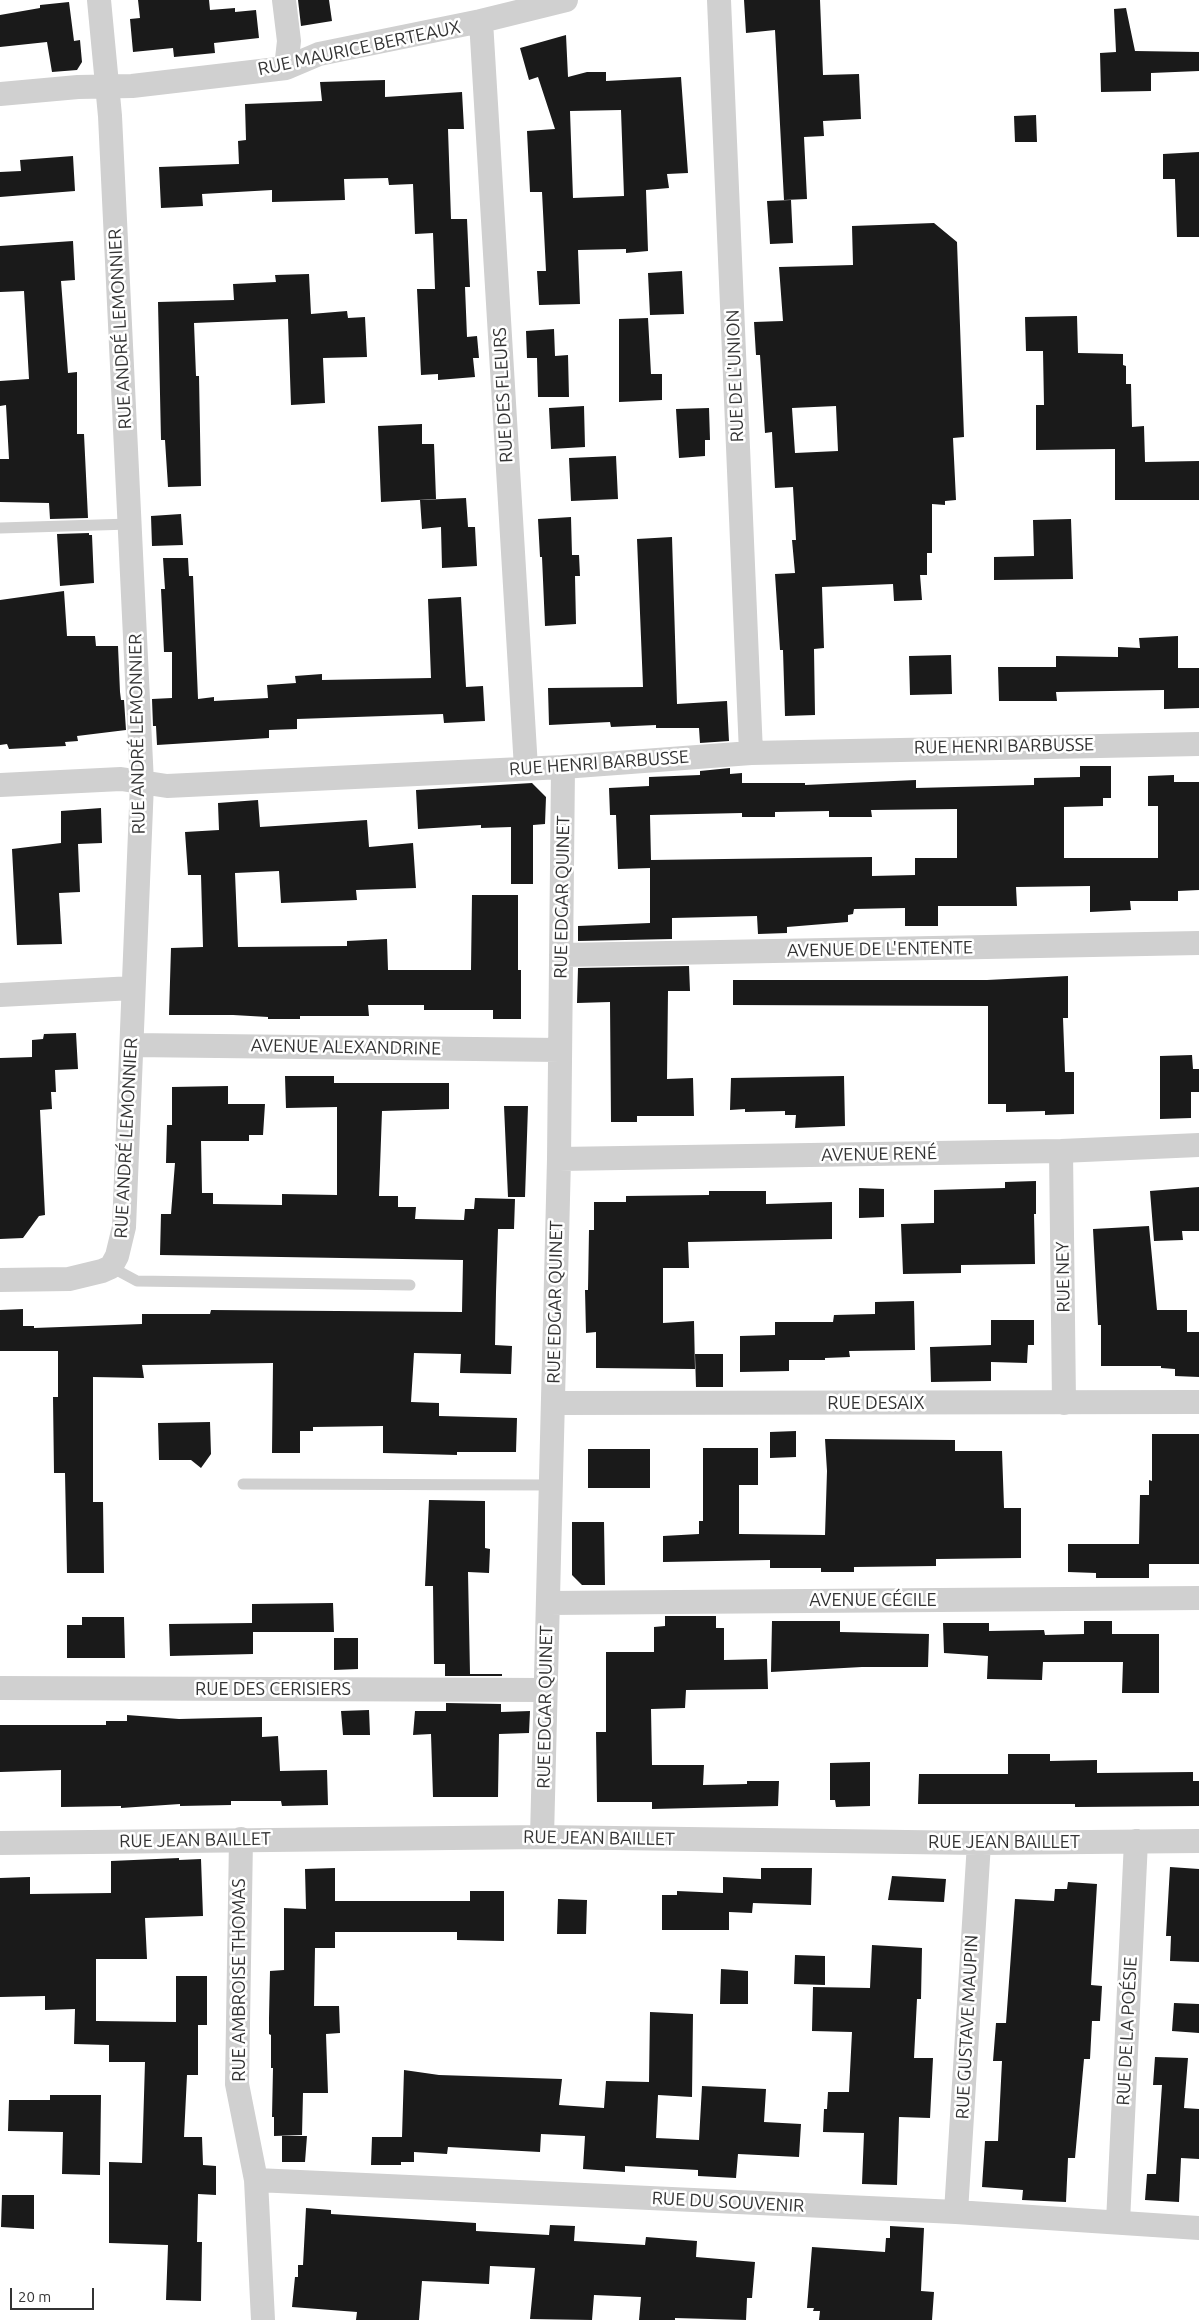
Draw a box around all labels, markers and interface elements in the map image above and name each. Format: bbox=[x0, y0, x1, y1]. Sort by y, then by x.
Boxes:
street label: RUE MAURICE BERTEAUX bbox=[256, 16, 462, 80]
street label: RUE ANDRÉ LEMONNIER bbox=[104, 228, 136, 430]
street label: RUE DE L'UNION bbox=[722, 309, 748, 443]
street label: RUE DES FLEURS bbox=[489, 327, 517, 463]
street label: RUE ANDRÉ LEMONNIER bbox=[124, 633, 150, 835]
street label: RUE HENRI BARBUSSE bbox=[914, 734, 1094, 758]
street label: RUE HENRI BARBUSSE bbox=[508, 746, 690, 780]
street label: RUE EDGAR QUINET bbox=[550, 815, 574, 979]
street label: AVENUE DE L'ENTENTE bbox=[787, 937, 973, 961]
street label: AVENUE ALEXANDRINE bbox=[251, 1035, 441, 1059]
street label: RUE ANDRÉ LEMONNIER bbox=[110, 1037, 142, 1239]
street label: AVENUE RENÉ bbox=[821, 1142, 937, 1166]
street label: RUE EDGAR QUINET bbox=[543, 1220, 567, 1384]
street label: RUE NEY bbox=[1052, 1241, 1074, 1313]
street label: RUE DESAIX bbox=[827, 1392, 925, 1414]
street label: AVENUE CÉCILE bbox=[809, 1589, 937, 1611]
street label: RUE EDGAR QUINET bbox=[533, 1625, 557, 1789]
street label: RUE DES CERISIERS bbox=[195, 1678, 351, 1700]
street label: RUE JEAN BAILLET bbox=[523, 1826, 675, 1850]
street label: RUE JEAN BAILLET bbox=[119, 1828, 271, 1852]
street label: RUE JEAN BAILLET bbox=[928, 1831, 1080, 1853]
street label: RUE AMBROISE THOMAS bbox=[228, 1878, 250, 2082]
street label: RUE GUSTAVE MAUPIN bbox=[951, 1934, 983, 2120]
street label: RUE DE LA POÉSIE bbox=[1112, 1956, 1142, 2106]
street label: RUE DU SOUVENIR bbox=[651, 2187, 805, 2217]
scale bar bbox=[12, 2278, 96, 2310]
text: 20 m bbox=[18, 2288, 51, 2305]

